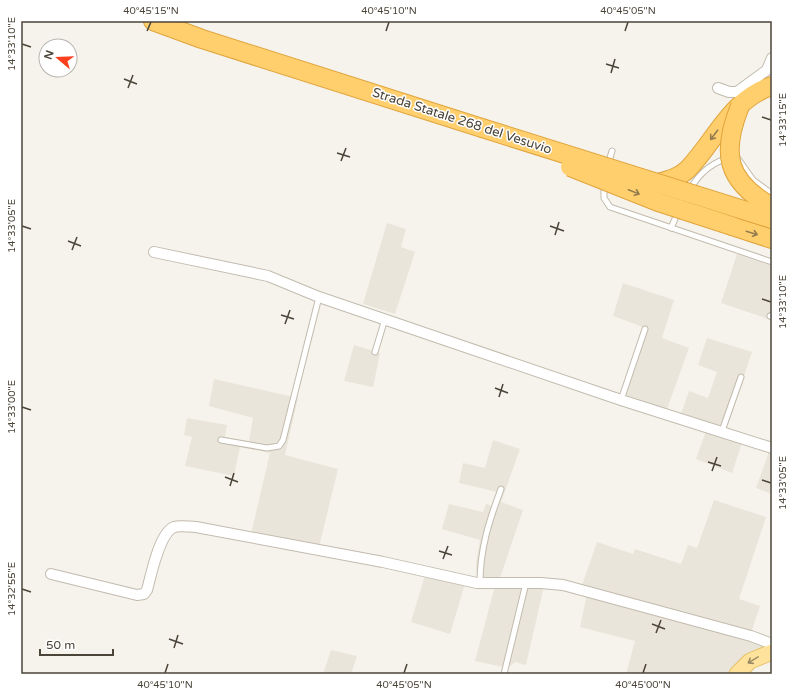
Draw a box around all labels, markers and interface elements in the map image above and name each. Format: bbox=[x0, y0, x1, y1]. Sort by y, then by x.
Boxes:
text: 40°45'15"N bbox=[123, 5, 179, 17]
text: 40°45'10"N bbox=[361, 5, 417, 17]
text: 40°45'05"N bbox=[600, 5, 656, 17]
text: 14°33'10"E bbox=[6, 17, 18, 71]
north arrow bbox=[38, 38, 78, 78]
text: N bbox=[41, 49, 57, 61]
street label: Strada Statale 268 del Vesuvio bbox=[370, 84, 554, 158]
text: 14°33'15"E bbox=[777, 93, 789, 147]
one-way arrow bbox=[710, 130, 718, 141]
one-way arrow bbox=[627, 189, 639, 197]
text: 14°33'05"E bbox=[6, 199, 18, 253]
one-way arrow bbox=[745, 230, 758, 237]
text: 14°33'10"E bbox=[777, 275, 789, 329]
text: 14°33'00"E bbox=[6, 380, 18, 434]
text: 14°33'05"E bbox=[777, 456, 789, 510]
text: 14°32'55"E bbox=[6, 562, 18, 616]
scale bar bbox=[40, 631, 113, 657]
text: 50 m bbox=[46, 638, 75, 652]
one-way arrow bbox=[747, 657, 759, 665]
text: 40°45'10"N bbox=[137, 679, 193, 691]
text: 40°45'05"N bbox=[376, 679, 432, 691]
text: 40°45'00"N bbox=[615, 679, 671, 691]

